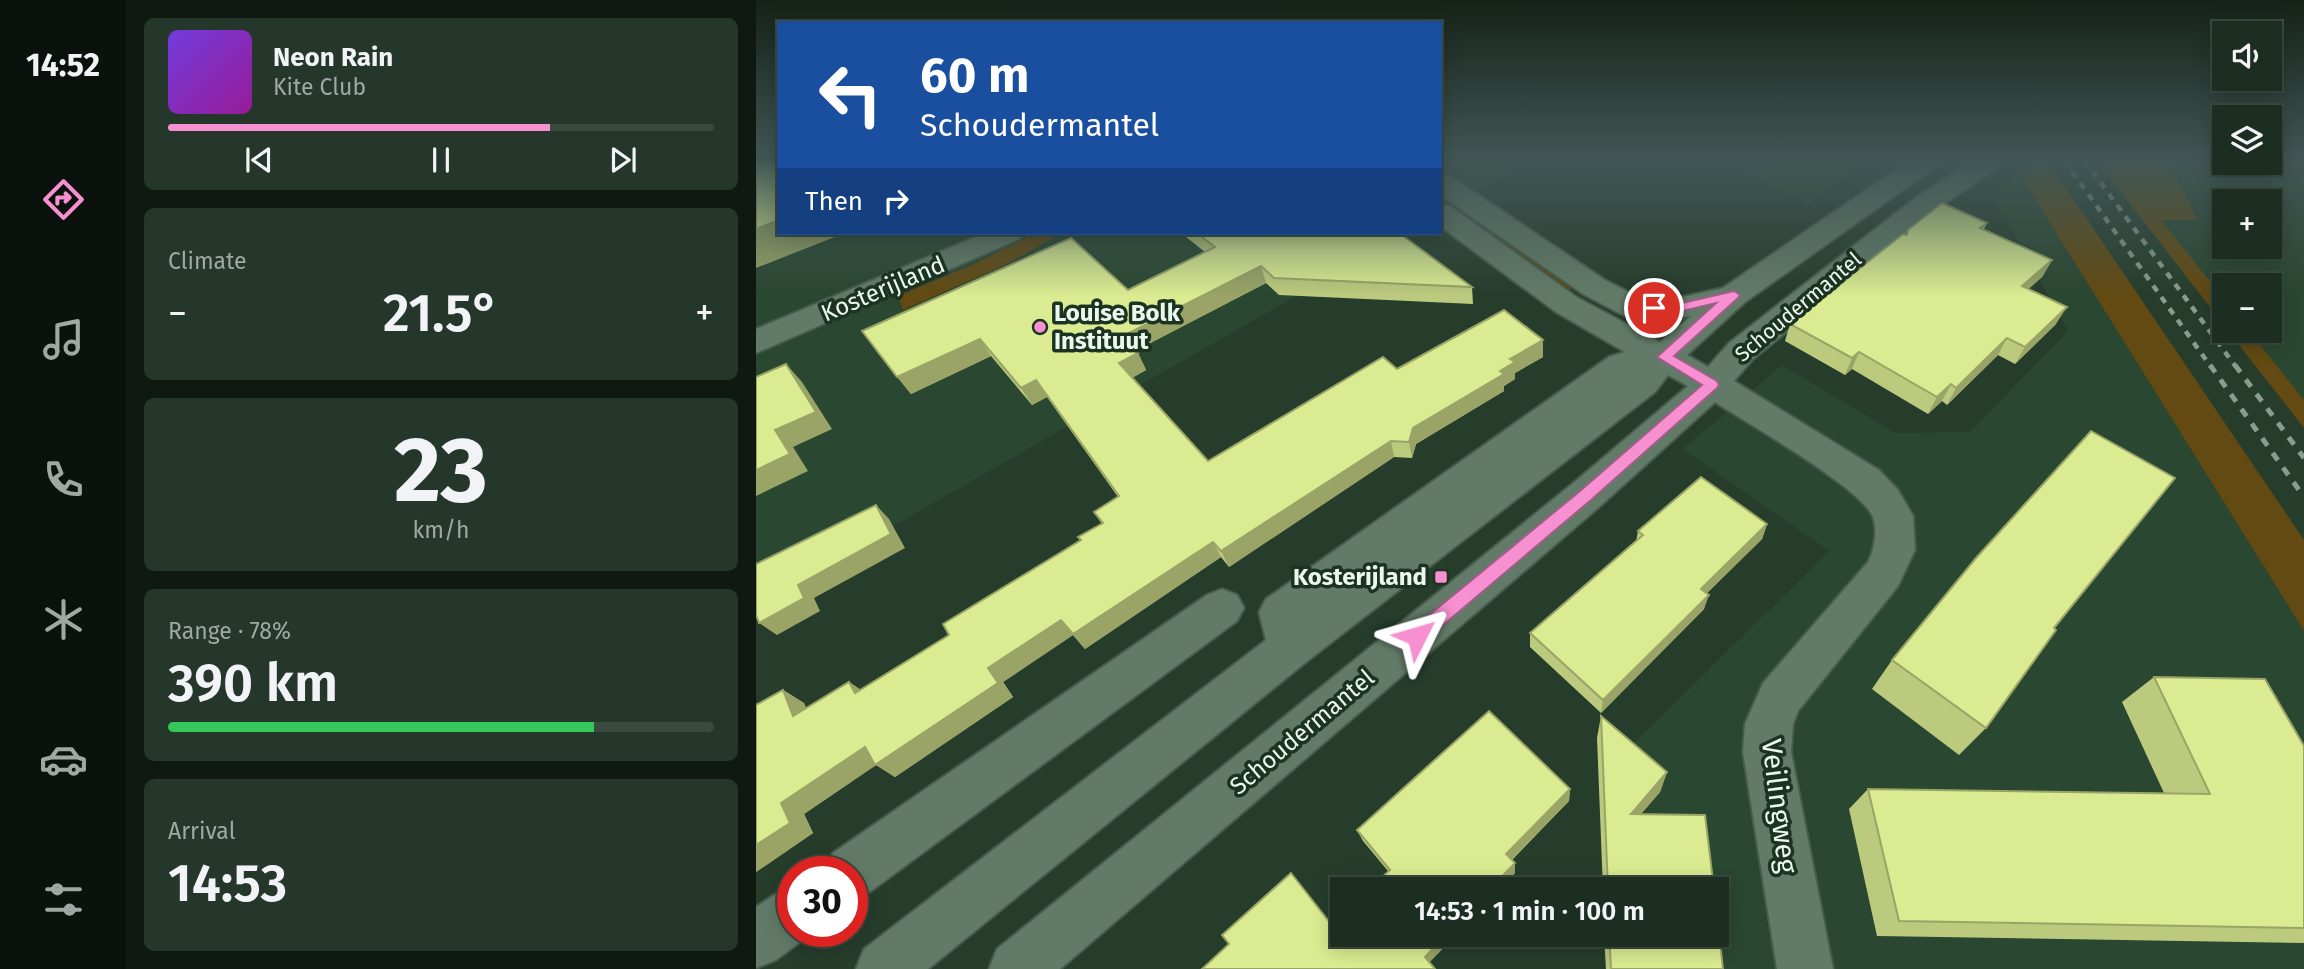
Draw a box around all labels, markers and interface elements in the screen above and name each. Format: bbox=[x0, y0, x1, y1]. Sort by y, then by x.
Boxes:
map controls bbox=[2212, 21, 2282, 343]
button: sound bbox=[2212, 21, 2282, 91]
text: Neon Rain bbox=[273, 42, 393, 73]
text: 14:52 bbox=[26, 46, 100, 84]
text: 60 m bbox=[920, 46, 1029, 105]
icon: left bbox=[805, 49, 896, 140]
text: Kite Club bbox=[273, 73, 366, 101]
button: layers bbox=[2212, 105, 2282, 175]
text: Schoudermantel bbox=[920, 106, 1159, 144]
icon: previous bbox=[240, 141, 278, 179]
icon: pause bbox=[422, 141, 460, 179]
icon: next bbox=[604, 141, 642, 179]
icon: directions bbox=[39, 175, 88, 224]
icon: right bbox=[877, 182, 915, 220]
text: Then bbox=[805, 186, 863, 217]
button: + bbox=[2212, 189, 2282, 259]
text: Climate bbox=[168, 247, 247, 275]
street label: Schoudermantel bbox=[1730, 247, 1866, 367]
street label: Kosterijland bbox=[817, 250, 949, 328]
button: − bbox=[2212, 273, 2282, 343]
pin bbox=[1624, 278, 1684, 338]
text: 21.5° bbox=[383, 282, 499, 345]
icon: arrive bbox=[1635, 289, 1673, 327]
text: − bbox=[168, 290, 187, 336]
text: + bbox=[695, 290, 714, 336]
place label: Louise Bolk Instituut bbox=[1054, 299, 1181, 355]
icon: music bbox=[39, 315, 88, 364]
marker: Louise Bolk Instituut bbox=[1032, 319, 1048, 335]
text: 23 bbox=[394, 416, 488, 525]
icon: phone bbox=[39, 455, 88, 504]
text: km/h bbox=[413, 516, 469, 544]
place label: Kosterijland bbox=[1293, 563, 1427, 591]
marker: Kosterijland bbox=[1433, 569, 1449, 585]
icon: climate bbox=[39, 595, 88, 644]
position arrow bbox=[1380, 599, 1454, 673]
text: Range · 78% bbox=[168, 617, 291, 645]
text: 390 km bbox=[168, 652, 338, 715]
street label: Schoudermantel bbox=[1224, 664, 1380, 800]
icon: car bbox=[39, 735, 88, 784]
street label: Veilingweg bbox=[1755, 737, 1804, 875]
text: Arrival bbox=[168, 817, 235, 845]
text: 14:53 bbox=[168, 852, 287, 915]
speed limit sign: 30 bbox=[777, 856, 868, 947]
icon: filters bbox=[39, 875, 88, 924]
text: 14:53 · 1 min · 100 m bbox=[1414, 896, 1645, 927]

